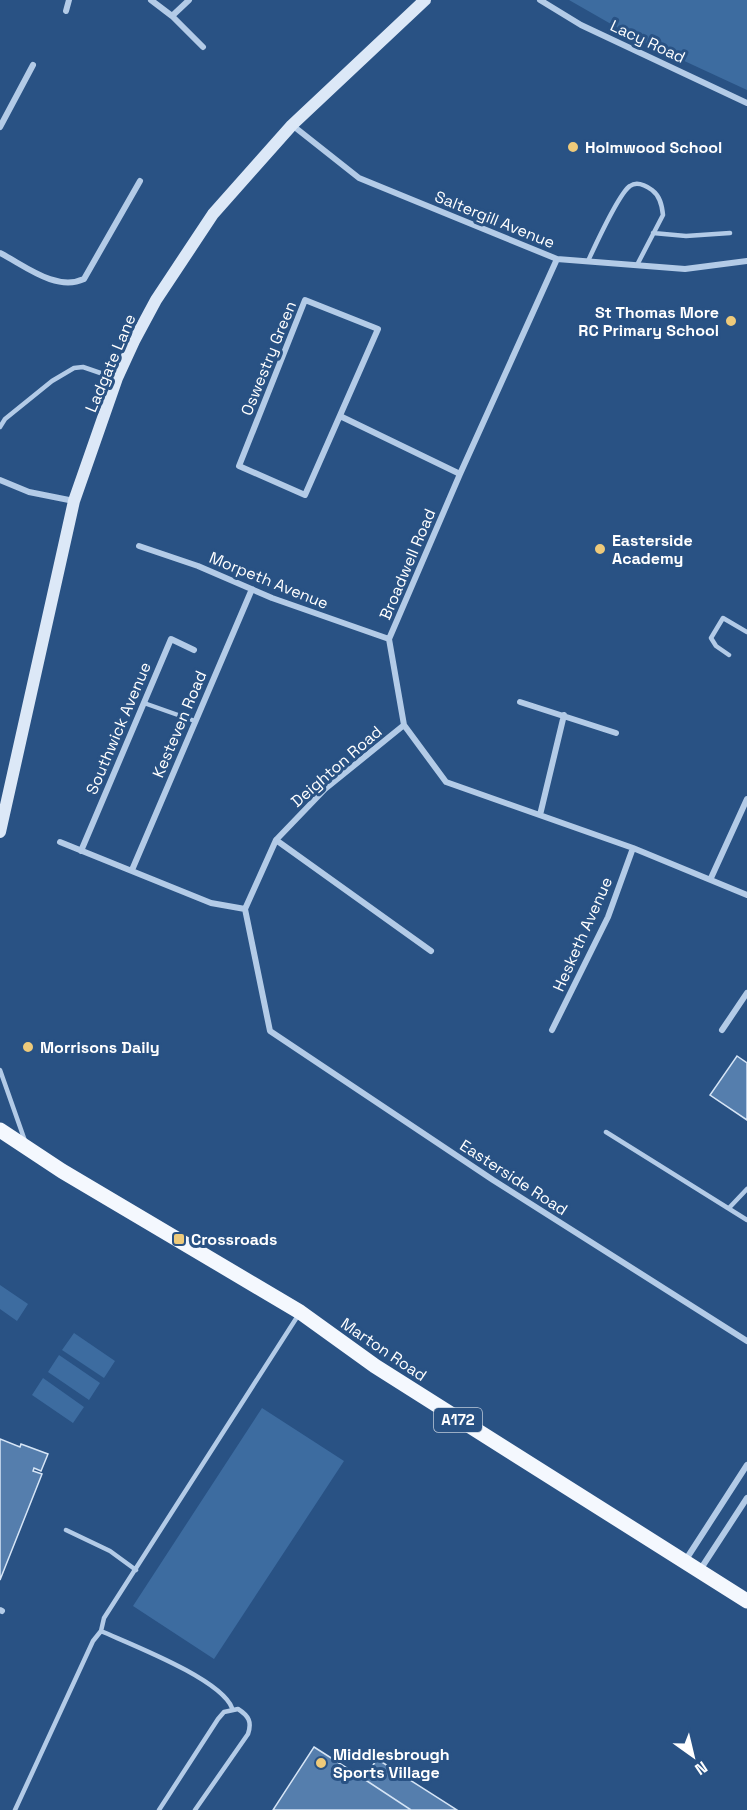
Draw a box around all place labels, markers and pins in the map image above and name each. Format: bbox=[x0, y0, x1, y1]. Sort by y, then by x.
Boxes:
place label: Holmwood School bbox=[585, 137, 722, 158]
marker: Holmwood School bbox=[566, 140, 580, 154]
place label: St Thomas More RC Primary School bbox=[578, 302, 719, 341]
marker: St Thomas More RC Primary School bbox=[724, 314, 738, 328]
place label: Easterside Academy bbox=[612, 530, 693, 569]
marker: Easterside Academy bbox=[593, 542, 607, 556]
place label: Morrisons Daily bbox=[40, 1037, 160, 1058]
marker: Morrisons Daily bbox=[21, 1040, 35, 1054]
place label: Crossroads bbox=[191, 1229, 277, 1250]
marker: Crossroads bbox=[172, 1232, 186, 1246]
place label: Middlesbrough Sports Village bbox=[333, 1744, 450, 1783]
marker: Middlesbrough Sports Village bbox=[314, 1756, 328, 1770]

